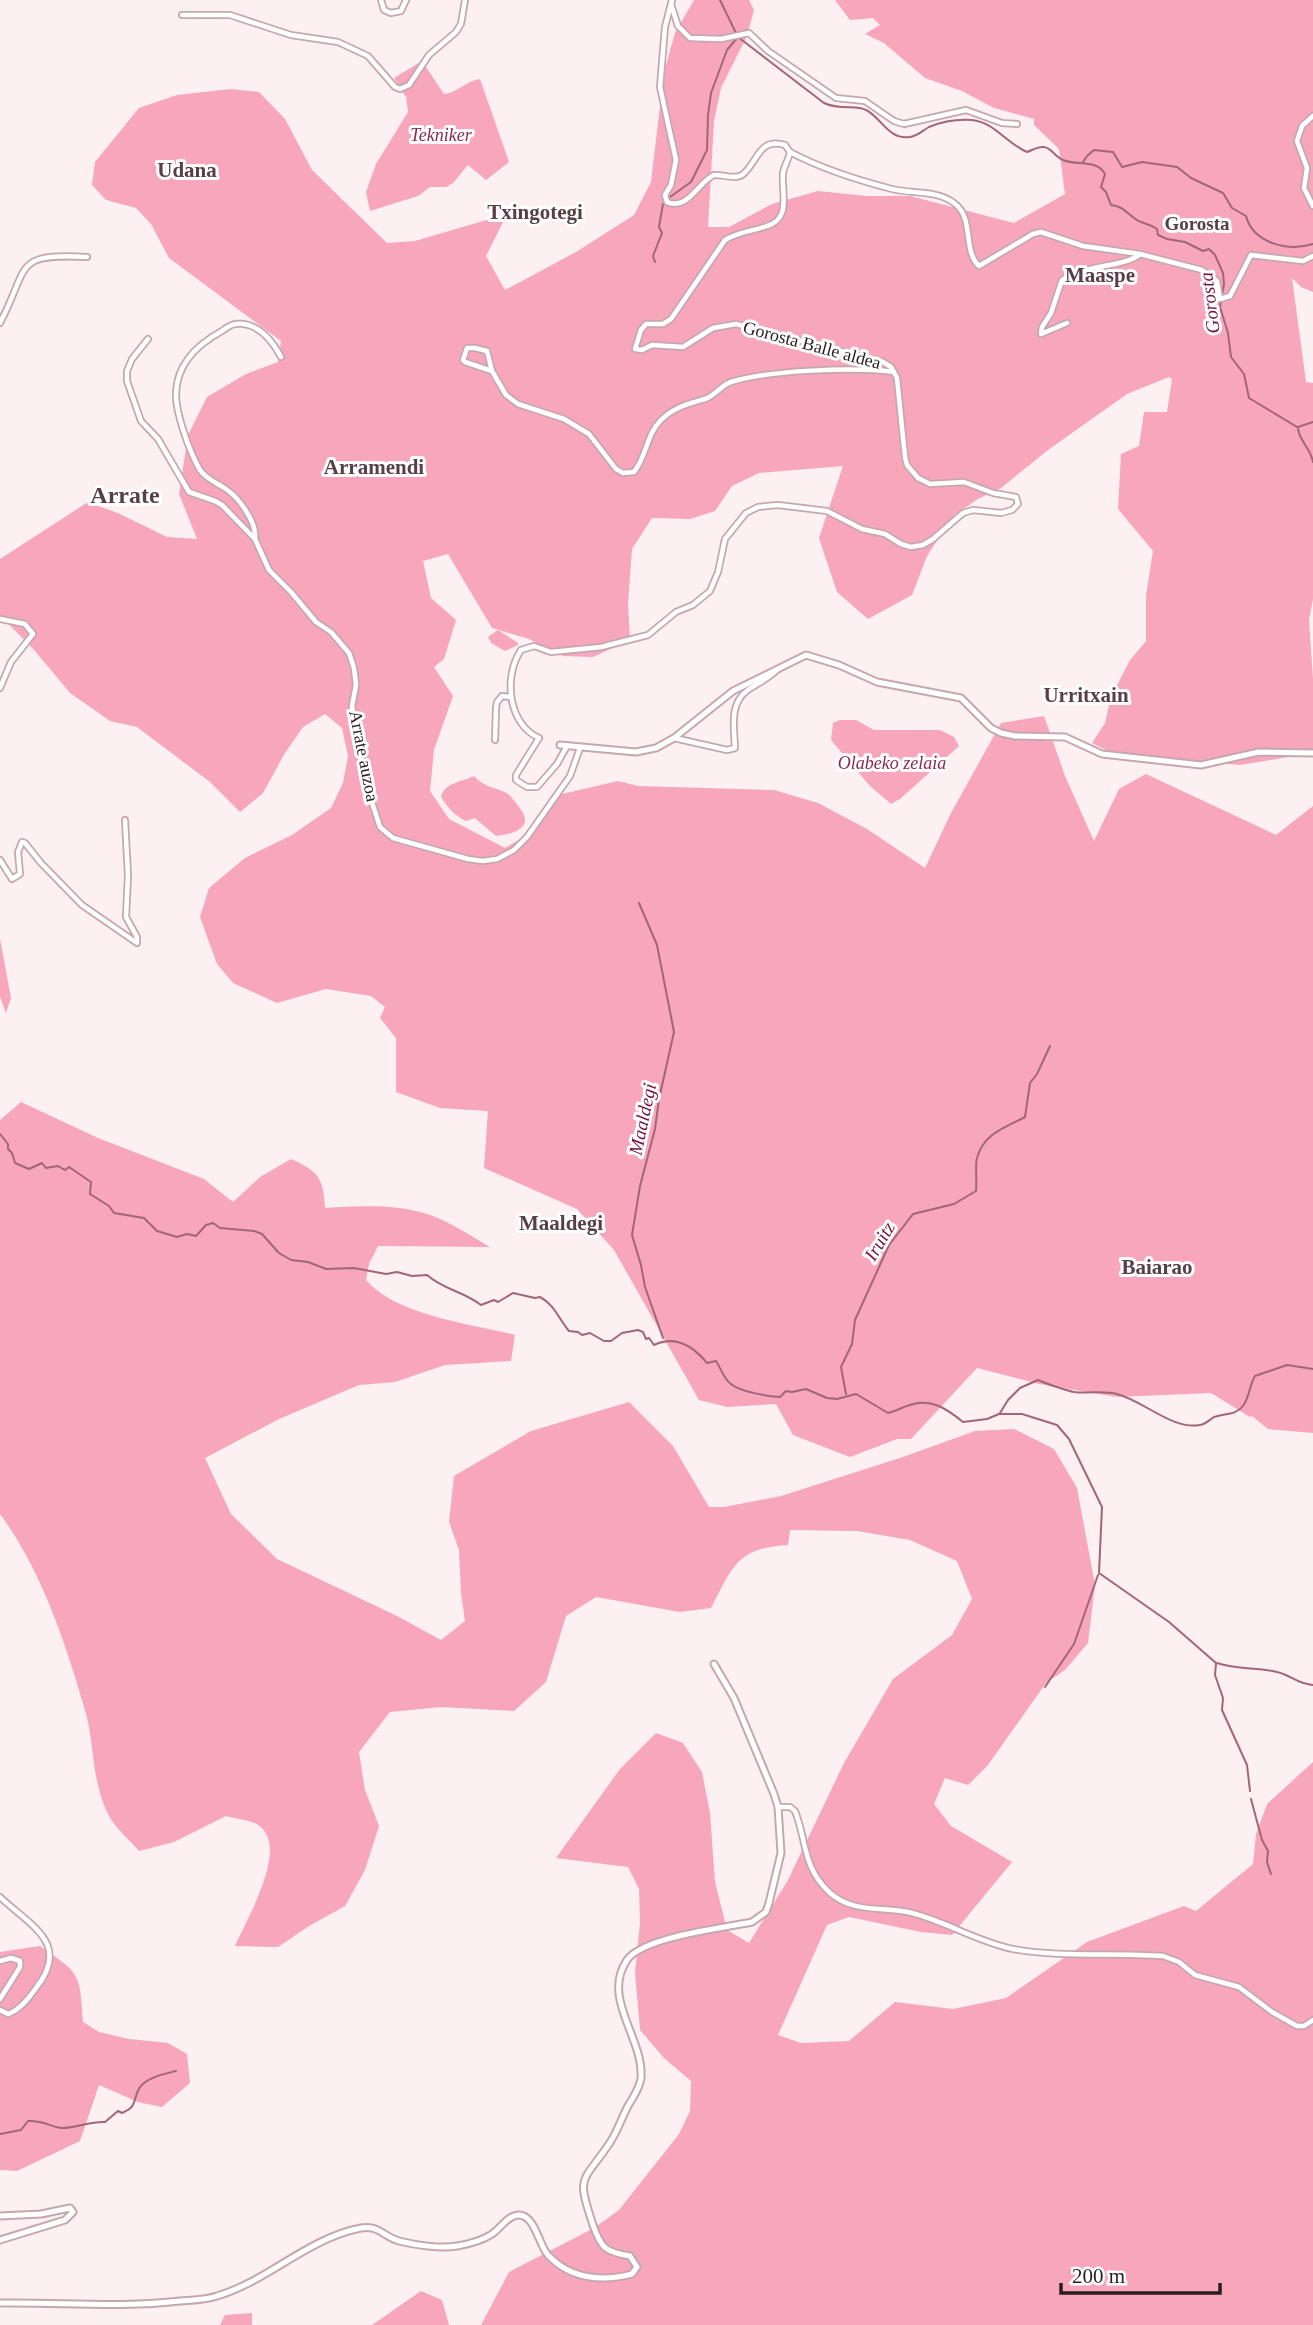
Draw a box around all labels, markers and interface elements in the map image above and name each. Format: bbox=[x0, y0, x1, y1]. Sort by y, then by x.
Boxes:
park label: Tekniker bbox=[410, 125, 473, 145]
district label: Udana bbox=[157, 158, 217, 182]
district label: Txingotegi bbox=[487, 200, 583, 224]
district label: Gorosta bbox=[1164, 213, 1230, 234]
district label: Maaspe bbox=[1065, 263, 1135, 287]
water label: Gorosta bbox=[1195, 271, 1224, 335]
street label: Gorosta Balle aldea bbox=[741, 317, 883, 373]
district label: Arramendi bbox=[324, 455, 424, 479]
district label: Arrate bbox=[90, 482, 160, 508]
district label: Urritxain bbox=[1043, 683, 1129, 707]
street label: Arrate auzoa bbox=[345, 709, 383, 803]
park label: Olabeko zelaia bbox=[838, 753, 946, 773]
water label: Maaldegi bbox=[624, 1081, 660, 1158]
district label: Maaldegi bbox=[519, 1211, 603, 1235]
water label: Iruitz bbox=[859, 1218, 899, 1265]
district label: Baiarao bbox=[1121, 1255, 1193, 1279]
scale bar bbox=[1061, 2252, 1220, 2296]
text: 200 m bbox=[1072, 2264, 1125, 2288]

